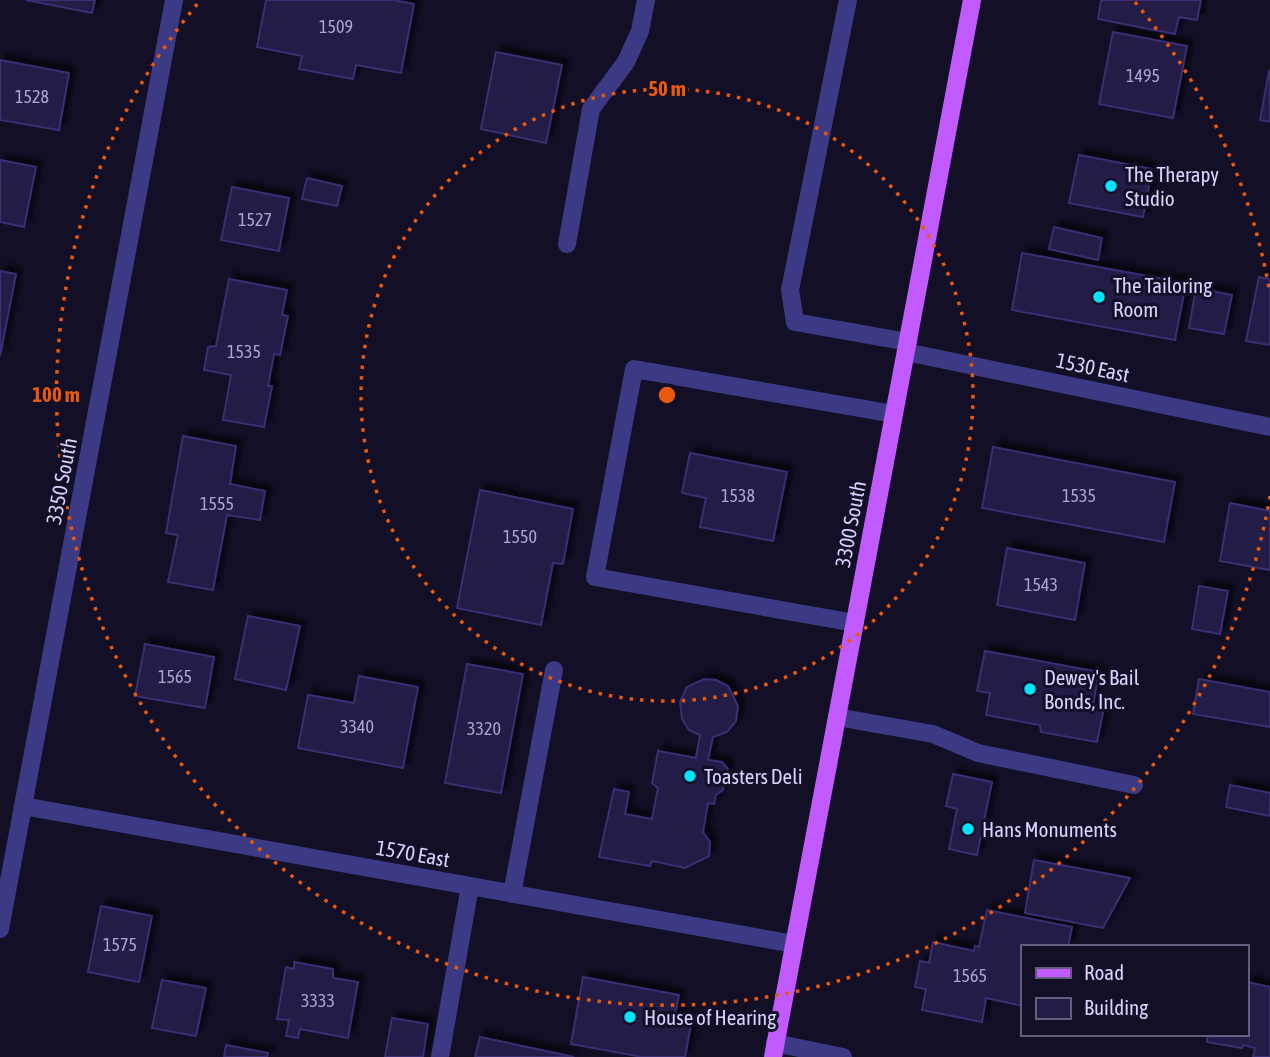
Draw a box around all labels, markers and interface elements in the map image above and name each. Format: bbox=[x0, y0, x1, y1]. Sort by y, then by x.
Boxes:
house number: 1509 bbox=[319, 16, 353, 37]
house number: 1495 bbox=[1126, 65, 1160, 86]
text: 50 m bbox=[648, 76, 686, 100]
house number: 1528 bbox=[15, 86, 49, 107]
place label: The Therapy Studio bbox=[1125, 162, 1219, 210]
marker: The Therapy Studio bbox=[1103, 178, 1119, 194]
house number: 1527 bbox=[238, 209, 272, 230]
place label: The Tailoring Room bbox=[1113, 273, 1212, 321]
marker: The Tailoring Room bbox=[1091, 289, 1107, 305]
house number: 1535 bbox=[227, 341, 261, 362]
street label: 1530 East bbox=[1054, 348, 1132, 386]
text: 100 m bbox=[32, 382, 80, 406]
centre of rings bbox=[655, 383, 679, 407]
street label: 3350 South bbox=[41, 436, 81, 526]
street label: 3300 South bbox=[830, 479, 870, 569]
house number: 1538 bbox=[721, 485, 755, 506]
house number: 1535 bbox=[1062, 485, 1096, 506]
house number: 1555 bbox=[200, 493, 234, 514]
house number: 1550 bbox=[503, 526, 537, 547]
house number: 1543 bbox=[1024, 574, 1058, 595]
place label: Dewey's Bail Bonds, Inc. bbox=[1044, 665, 1140, 713]
house number: 1565 bbox=[158, 666, 192, 687]
marker: Dewey's Bail Bonds, Inc. bbox=[1022, 681, 1038, 697]
house number: 3340 bbox=[340, 716, 374, 737]
house number: 3320 bbox=[467, 718, 501, 739]
place label: Toasters Deli bbox=[704, 764, 803, 788]
marker: Toasters Deli bbox=[682, 768, 698, 784]
place label: Hans Monuments bbox=[982, 817, 1117, 841]
marker: Hans Monuments bbox=[960, 821, 976, 837]
street label: 1570 East bbox=[374, 835, 452, 871]
house number: 1575 bbox=[103, 934, 137, 955]
legend bbox=[1021, 945, 1249, 1036]
text: Road bbox=[1084, 960, 1124, 984]
house number: 1565 bbox=[953, 965, 987, 986]
house number: 3333 bbox=[301, 990, 335, 1011]
text: Building bbox=[1084, 995, 1148, 1019]
place label: House of Hearing bbox=[644, 1005, 776, 1029]
marker: House of Hearing bbox=[622, 1009, 638, 1025]

